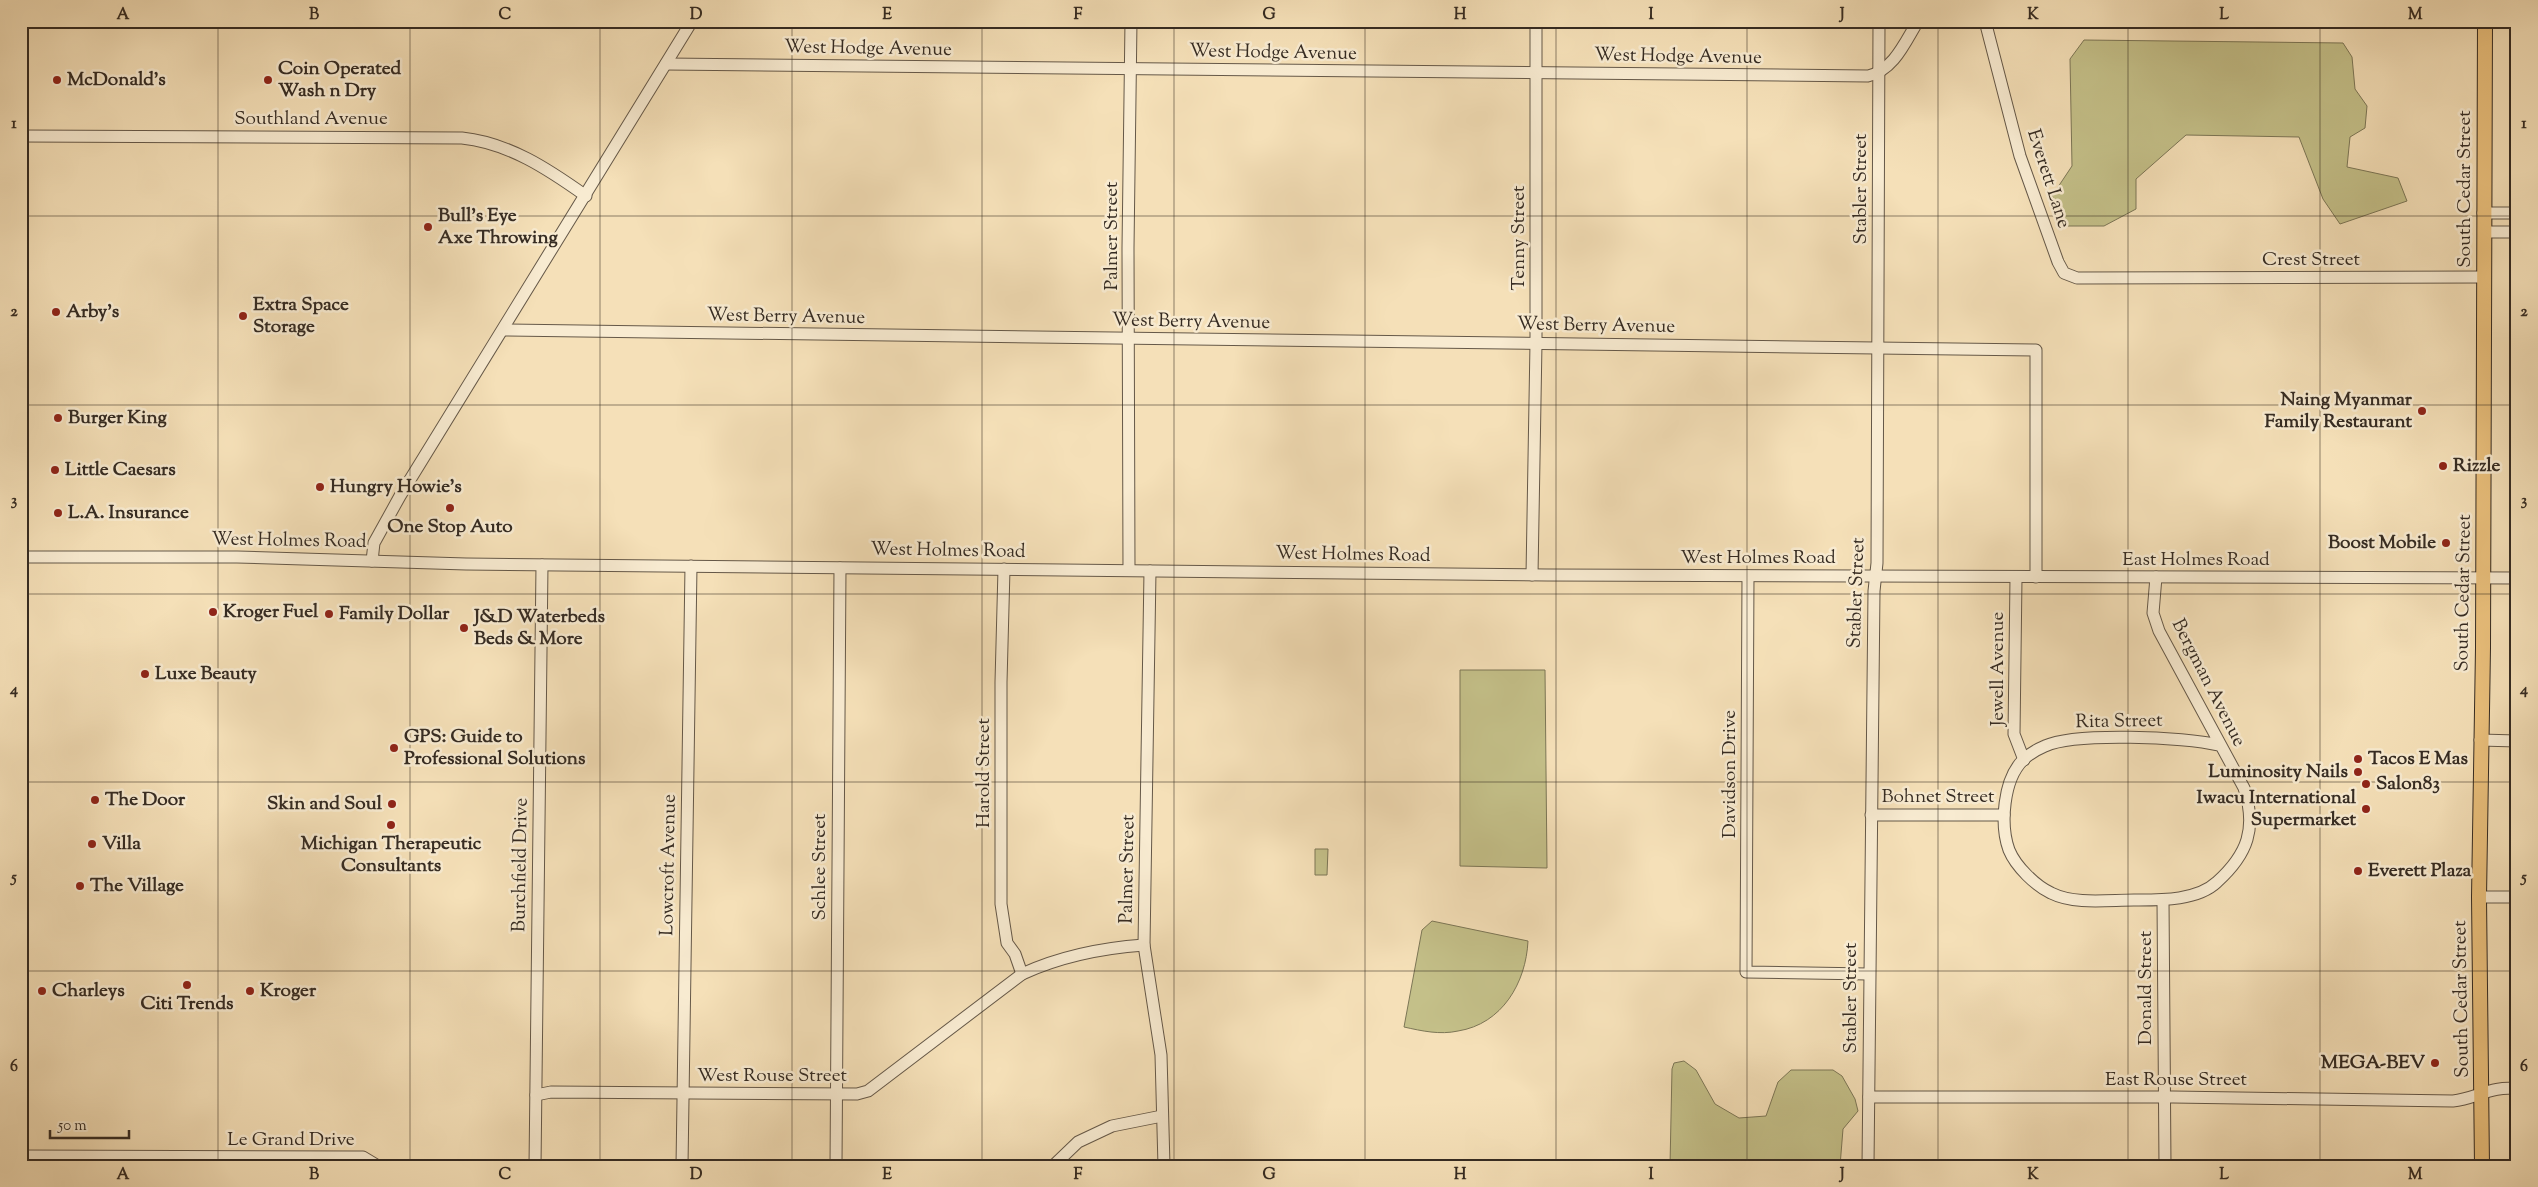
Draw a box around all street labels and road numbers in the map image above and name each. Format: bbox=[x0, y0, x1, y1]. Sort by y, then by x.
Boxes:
street label: West Hodge Avenue bbox=[784, 34, 952, 64]
street label: West Hodge Avenue bbox=[1189, 38, 1357, 68]
street label: West Hodge Avenue bbox=[1594, 42, 1762, 72]
street label: Southland Avenue bbox=[234, 106, 388, 133]
street label: South Cedar Street bbox=[2452, 110, 2479, 268]
street label: Everett Lane bbox=[2019, 126, 2077, 232]
street label: Stabler Street bbox=[1848, 133, 1875, 244]
street label: Palmer Street bbox=[1099, 181, 1126, 291]
street label: Tenny Street bbox=[1506, 185, 1533, 291]
street label: Crest Street bbox=[2262, 247, 2361, 274]
street label: West Berry Avenue bbox=[707, 302, 865, 332]
street label: West Berry Avenue bbox=[1112, 307, 1270, 337]
street label: West Berry Avenue bbox=[1517, 311, 1675, 341]
street label: South Cedar Street bbox=[2449, 514, 2479, 672]
street label: West Holmes Road bbox=[211, 526, 367, 556]
street label: West Holmes Road bbox=[870, 536, 1026, 566]
street label: Stabler Street bbox=[1842, 537, 1872, 649]
street label: West Holmes Road bbox=[1275, 540, 1431, 570]
street label: West Holmes Road bbox=[1680, 545, 1836, 572]
street label: East Holmes Road bbox=[2122, 547, 2270, 574]
street label: Jewell Avenue bbox=[1985, 612, 2012, 727]
street label: Bergman Avenue bbox=[2164, 614, 2252, 752]
street label: Rita Street bbox=[2075, 708, 2163, 736]
street label: Davidson Drive bbox=[1717, 710, 1744, 838]
street label: Harold Street bbox=[971, 718, 998, 828]
street label: Bohnet Street bbox=[1882, 784, 1995, 811]
street label: Lowcroft Avenue bbox=[654, 794, 684, 936]
street label: Burchfield Drive bbox=[506, 797, 536, 932]
street label: Schlee Street bbox=[807, 813, 834, 920]
street label: Palmer Street bbox=[1114, 814, 1142, 924]
street label: South Cedar Street bbox=[2447, 920, 2477, 1078]
street label: Donald Street bbox=[2133, 930, 2160, 1045]
street label: Stabler Street bbox=[1838, 942, 1865, 1053]
street label: West Rouse Street bbox=[697, 1063, 847, 1090]
street label: East Rouse Street bbox=[2105, 1067, 2248, 1094]
street label: Le Grand Drive bbox=[227, 1127, 355, 1154]

